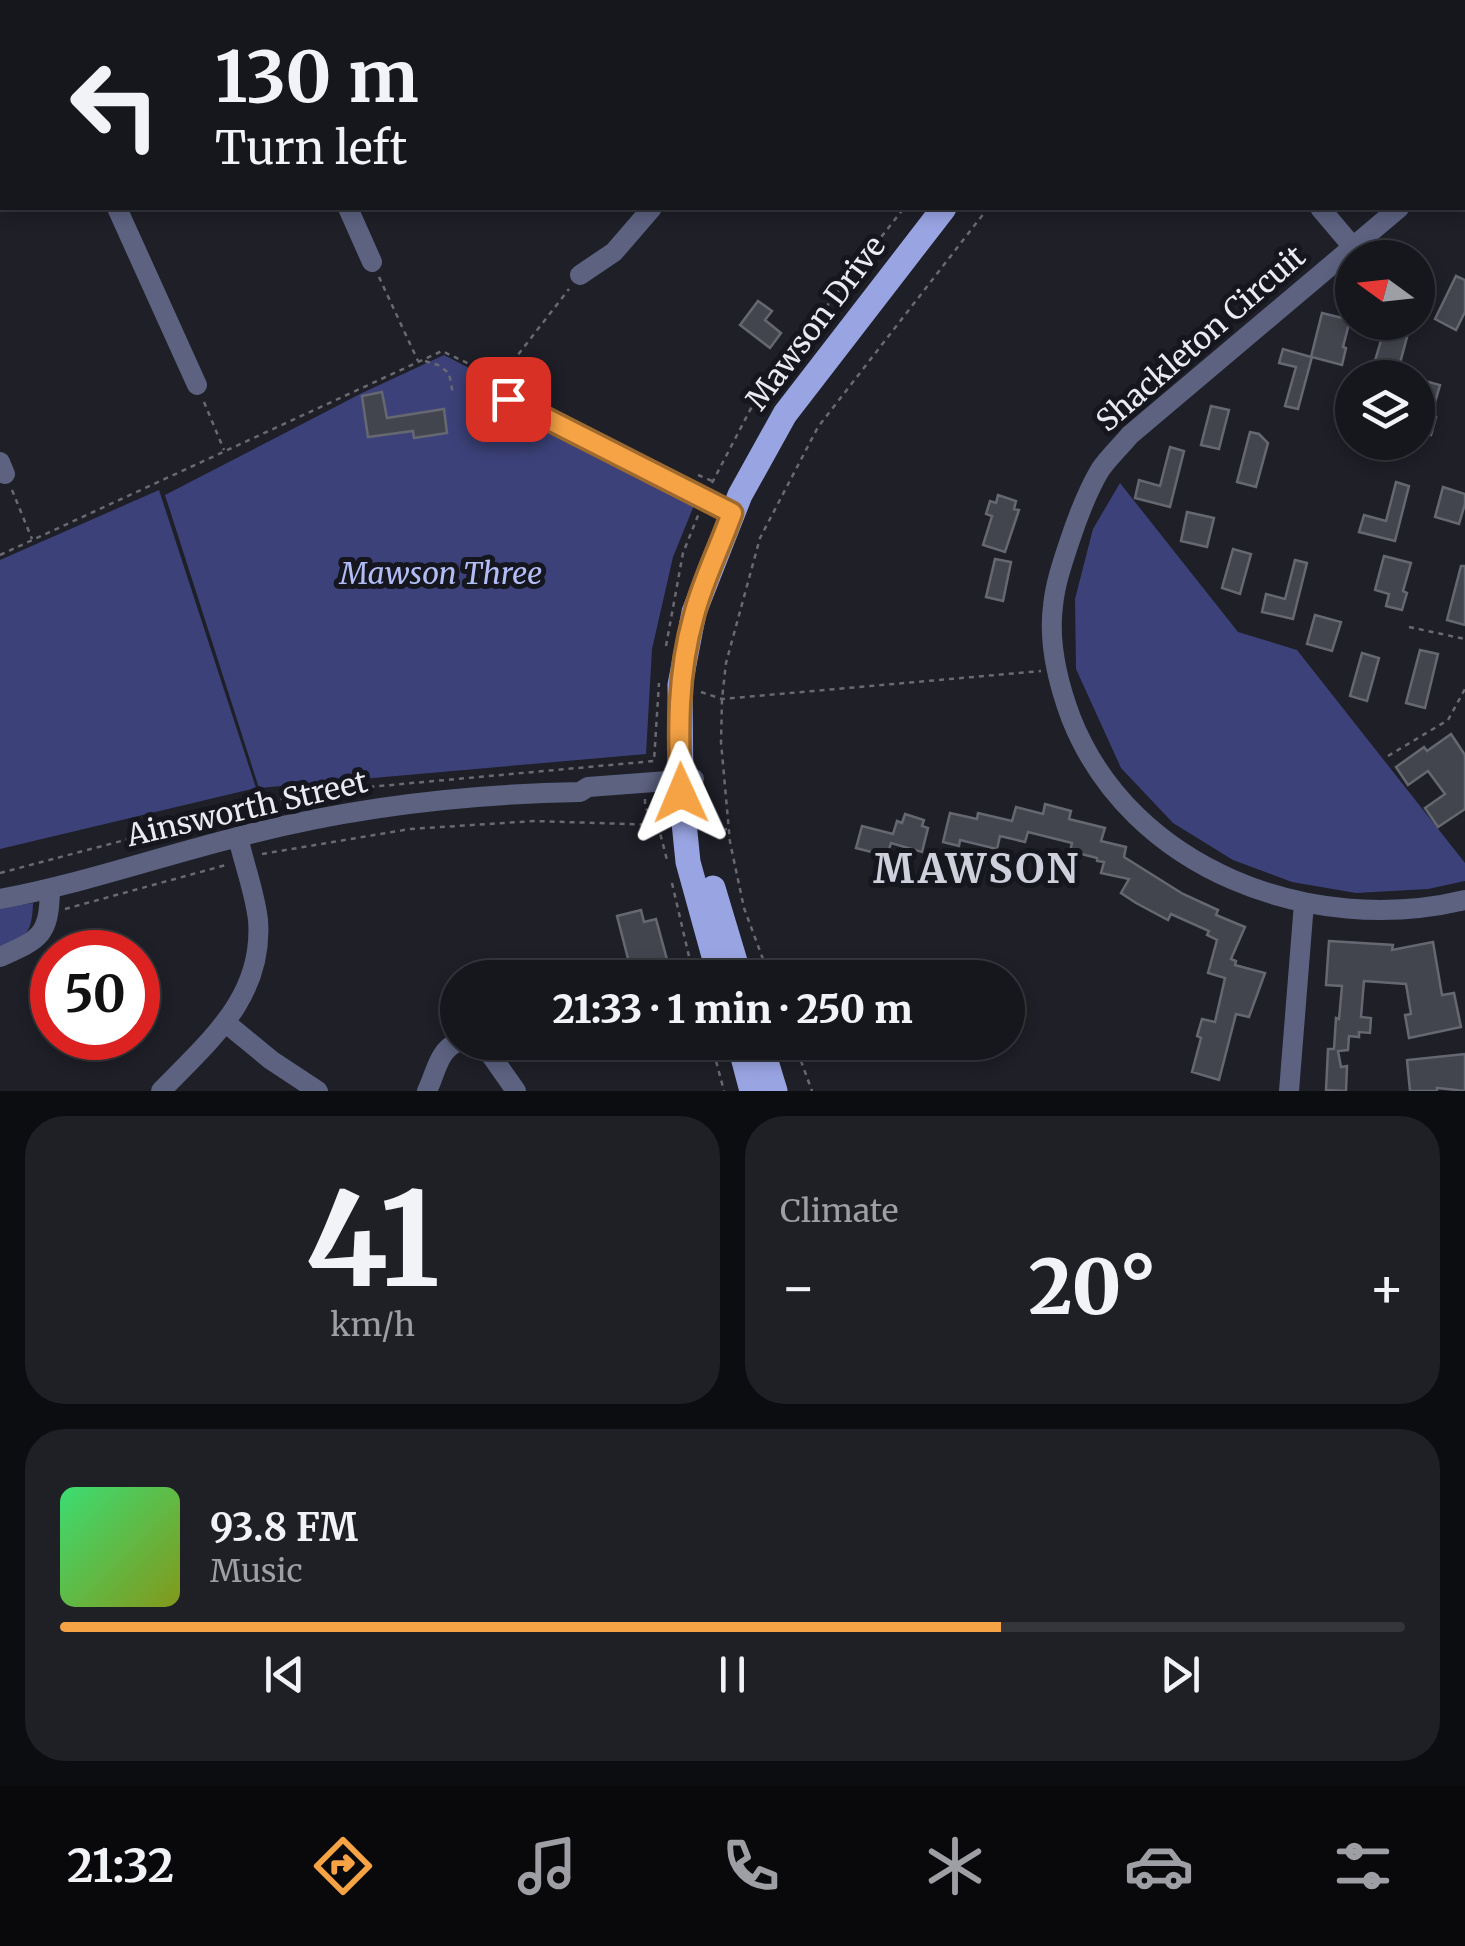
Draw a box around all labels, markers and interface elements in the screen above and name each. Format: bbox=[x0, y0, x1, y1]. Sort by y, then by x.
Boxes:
text: 130 m bbox=[215, 33, 419, 121]
icon: left bbox=[50, 40, 180, 170]
text: Turn left bbox=[215, 120, 407, 176]
street label: Mawson Drive bbox=[737, 228, 893, 417]
street label: Shackleton Circuit bbox=[1088, 237, 1313, 439]
north arrow bbox=[1335, 240, 1435, 340]
map controls bbox=[1335, 240, 1435, 460]
pin bbox=[466, 357, 551, 442]
button: layers bbox=[1335, 360, 1435, 460]
icon: arrive bbox=[481, 372, 536, 427]
park label: Mawson Three bbox=[338, 554, 542, 592]
position arrow bbox=[629, 741, 733, 845]
street label: Ainsworth Street bbox=[122, 762, 371, 854]
district label: MAWSON bbox=[873, 844, 1081, 894]
speed limit sign: 50 bbox=[30, 930, 160, 1060]
text: 21:33 · 1 min · 250 m bbox=[552, 986, 913, 1033]
text: 41 bbox=[305, 1158, 440, 1321]
text: Climate bbox=[780, 1191, 898, 1231]
text: 20° bbox=[1028, 1240, 1157, 1334]
text: − bbox=[780, 1253, 817, 1322]
text: + bbox=[1368, 1253, 1405, 1322]
text: km/h bbox=[330, 1305, 415, 1345]
text: 93.8 FM bbox=[210, 1504, 358, 1551]
text: Music bbox=[210, 1551, 303, 1591]
icon: previous bbox=[257, 1647, 312, 1702]
icon: pause bbox=[705, 1647, 760, 1702]
icon: next bbox=[1153, 1647, 1208, 1702]
icon: directions bbox=[308, 1831, 378, 1901]
icon: music bbox=[512, 1831, 582, 1901]
icon: phone bbox=[716, 1831, 786, 1901]
icon: climate bbox=[920, 1831, 990, 1901]
icon: car bbox=[1124, 1831, 1194, 1901]
icon: filters bbox=[1328, 1831, 1398, 1901]
text: 21:32 bbox=[67, 1838, 174, 1894]

